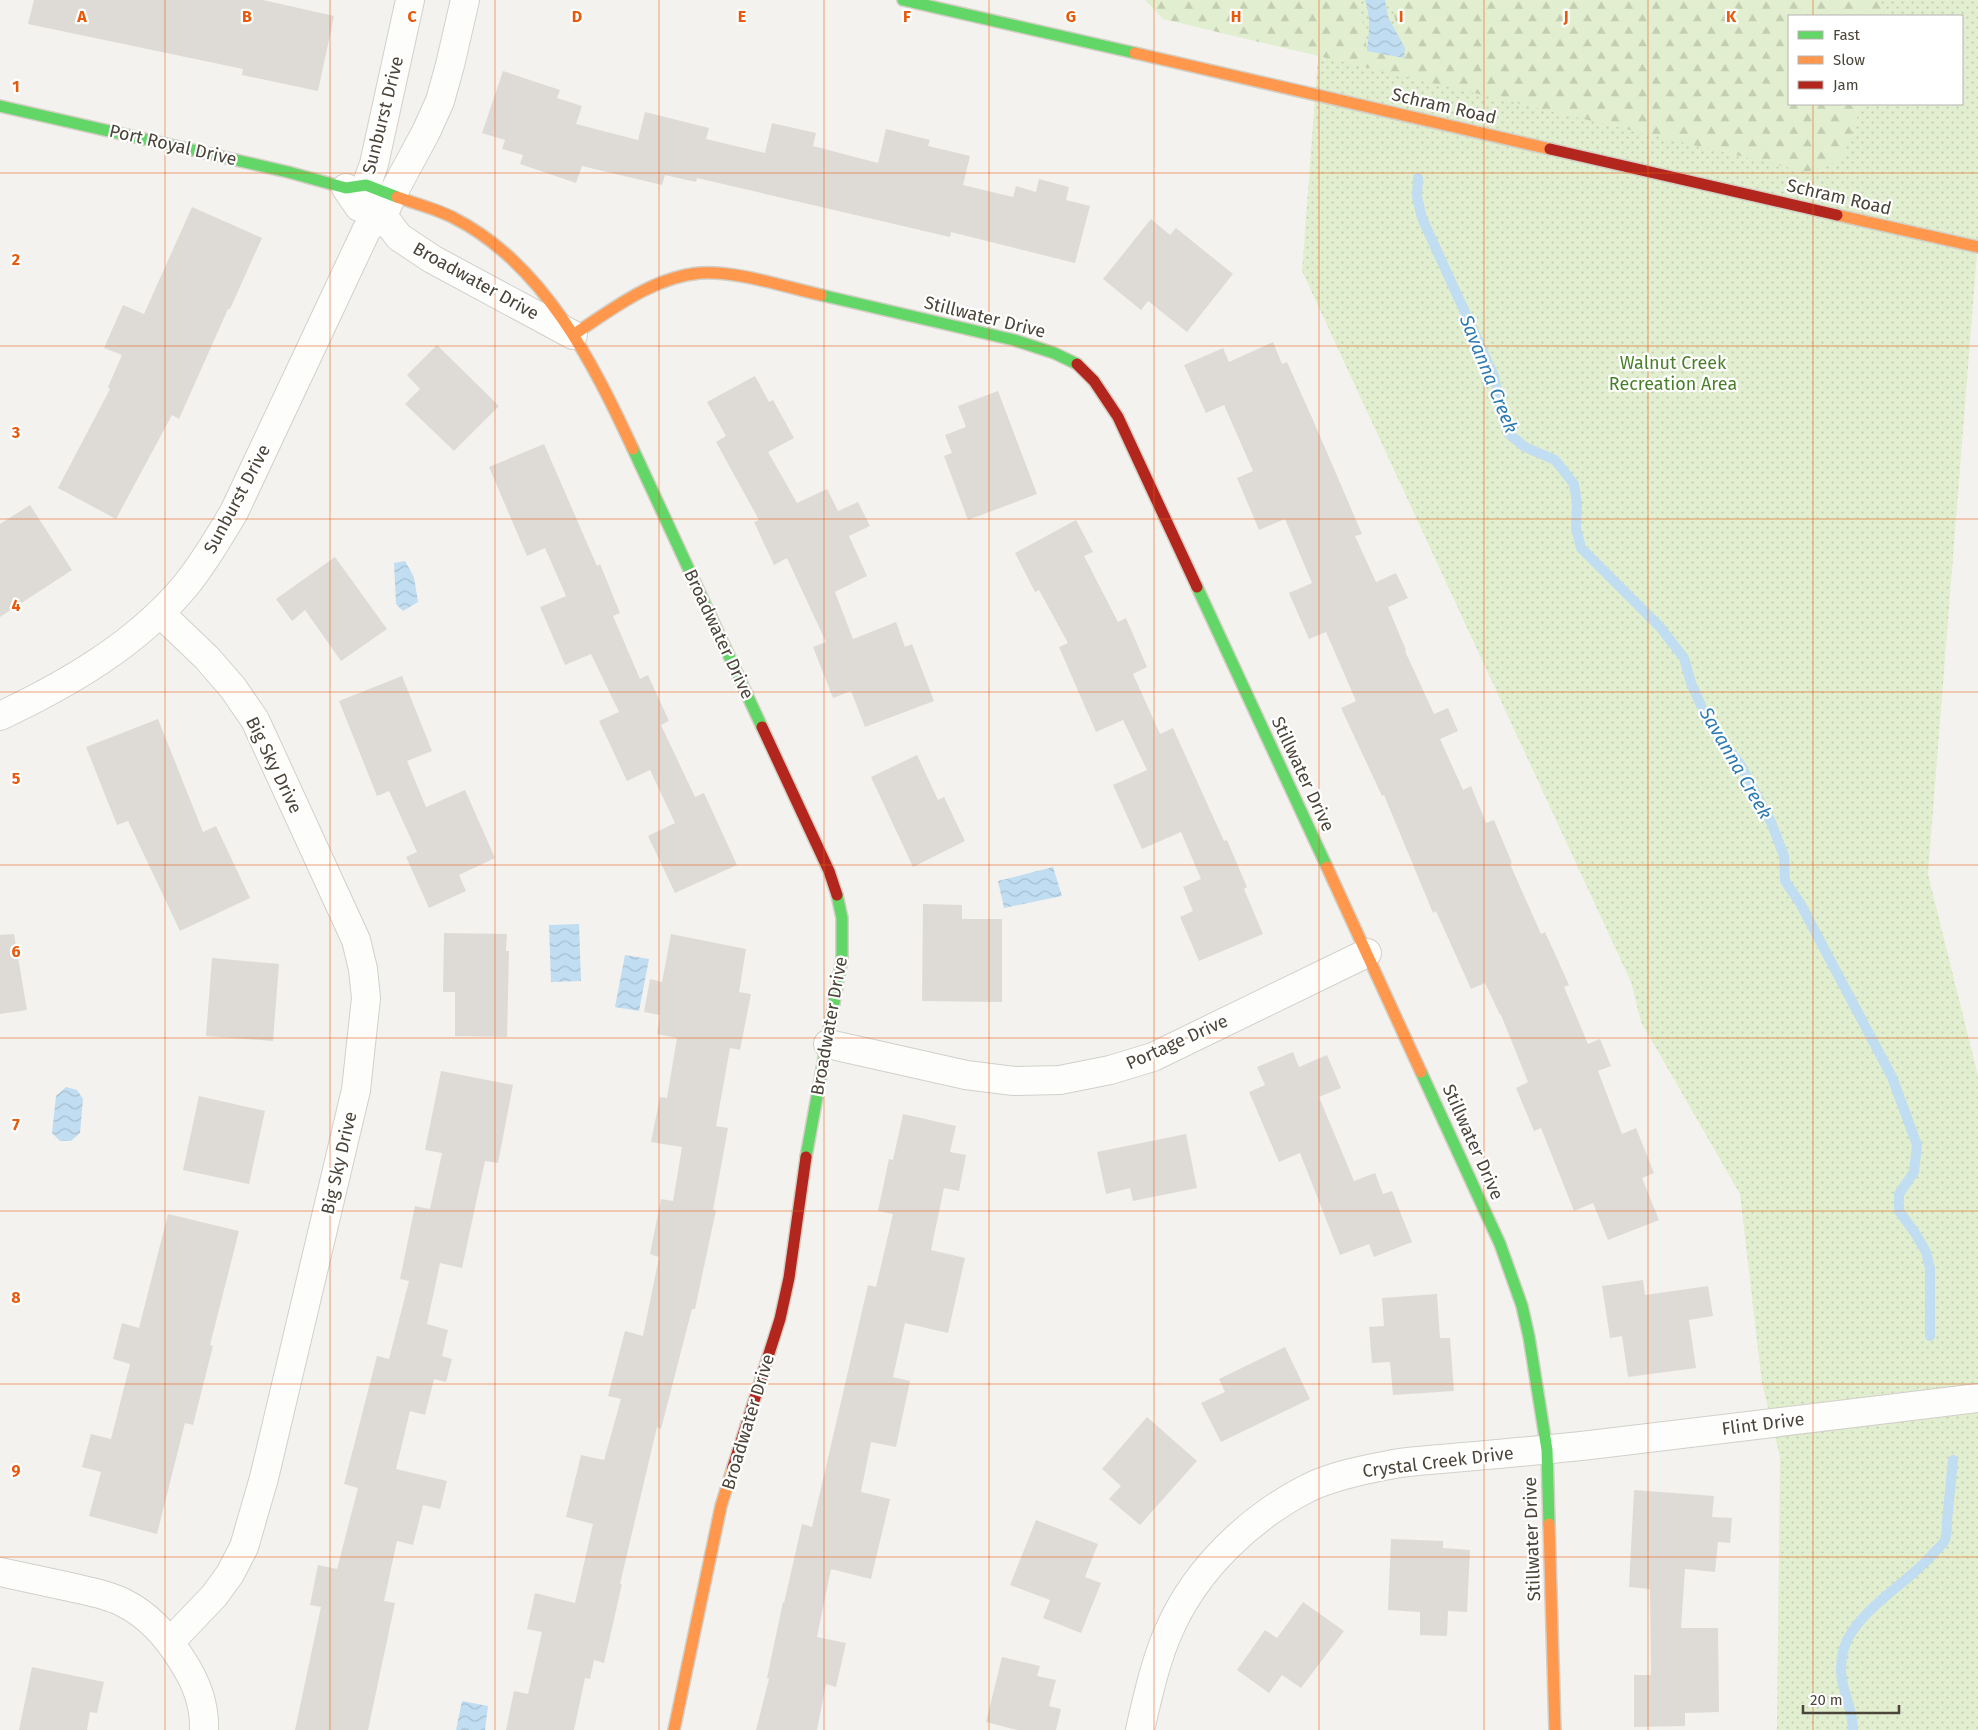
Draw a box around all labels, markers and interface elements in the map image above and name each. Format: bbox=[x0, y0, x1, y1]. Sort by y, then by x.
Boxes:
text: A bbox=[76, 7, 87, 26]
text: B bbox=[242, 7, 252, 26]
text: C bbox=[407, 7, 417, 26]
text: D bbox=[572, 7, 582, 26]
text: E bbox=[738, 7, 746, 26]
text: F bbox=[903, 7, 911, 26]
text: G bbox=[1066, 7, 1076, 26]
text: H bbox=[1231, 7, 1241, 26]
text: I bbox=[1399, 7, 1403, 26]
text: J bbox=[1562, 7, 1569, 26]
text: K bbox=[1726, 7, 1737, 26]
legend bbox=[1788, 15, 1963, 105]
text: Fast bbox=[1833, 26, 1860, 44]
text: Slow bbox=[1833, 51, 1865, 69]
street label: Sunburst Drive bbox=[358, 54, 408, 176]
text: Jam bbox=[1833, 76, 1859, 94]
text: 1 bbox=[12, 77, 20, 96]
street label: Schram Road bbox=[1390, 83, 1498, 129]
street label: Port Royal Drive bbox=[107, 120, 239, 170]
street label: Schram Road bbox=[1785, 174, 1893, 220]
street label: Broadwater Drive bbox=[409, 237, 543, 325]
text: 2 bbox=[12, 250, 20, 269]
street label: Stillwater Drive bbox=[922, 291, 1048, 343]
water label: Savanna Creek bbox=[1454, 311, 1523, 437]
park label: Walnut Creek Recreation Area bbox=[1609, 352, 1737, 395]
text: 3 bbox=[11, 423, 20, 442]
street label: Sunburst Drive bbox=[199, 441, 275, 557]
street label: Broadwater Drive bbox=[679, 566, 759, 702]
text: 4 bbox=[11, 596, 21, 615]
water label: Savanna Creek bbox=[1694, 702, 1777, 823]
street label: Big Sky Drive bbox=[241, 713, 307, 817]
street label: Stillwater Drive bbox=[1267, 713, 1339, 835]
text: 5 bbox=[12, 769, 21, 788]
text: 6 bbox=[11, 942, 21, 961]
street label: Broadwater Drive bbox=[806, 955, 852, 1097]
street label: Portage Drive bbox=[1123, 1010, 1231, 1074]
street label: Stillwater Drive bbox=[1438, 1081, 1508, 1203]
street label: Big Sky Drive bbox=[316, 1109, 362, 1217]
text: 7 bbox=[12, 1115, 20, 1134]
text: 8 bbox=[11, 1288, 21, 1307]
street label: Broadwater Drive bbox=[717, 1352, 779, 1492]
street label: Flint Drive bbox=[1720, 1408, 1806, 1440]
street label: Crystal Creek Drive bbox=[1361, 1442, 1515, 1482]
text: 9 bbox=[12, 1461, 21, 1480]
street label: Stillwater Drive bbox=[1519, 1476, 1545, 1602]
scale bar bbox=[1803, 1682, 1899, 1714]
text: 20 m bbox=[1810, 1691, 1843, 1709]

